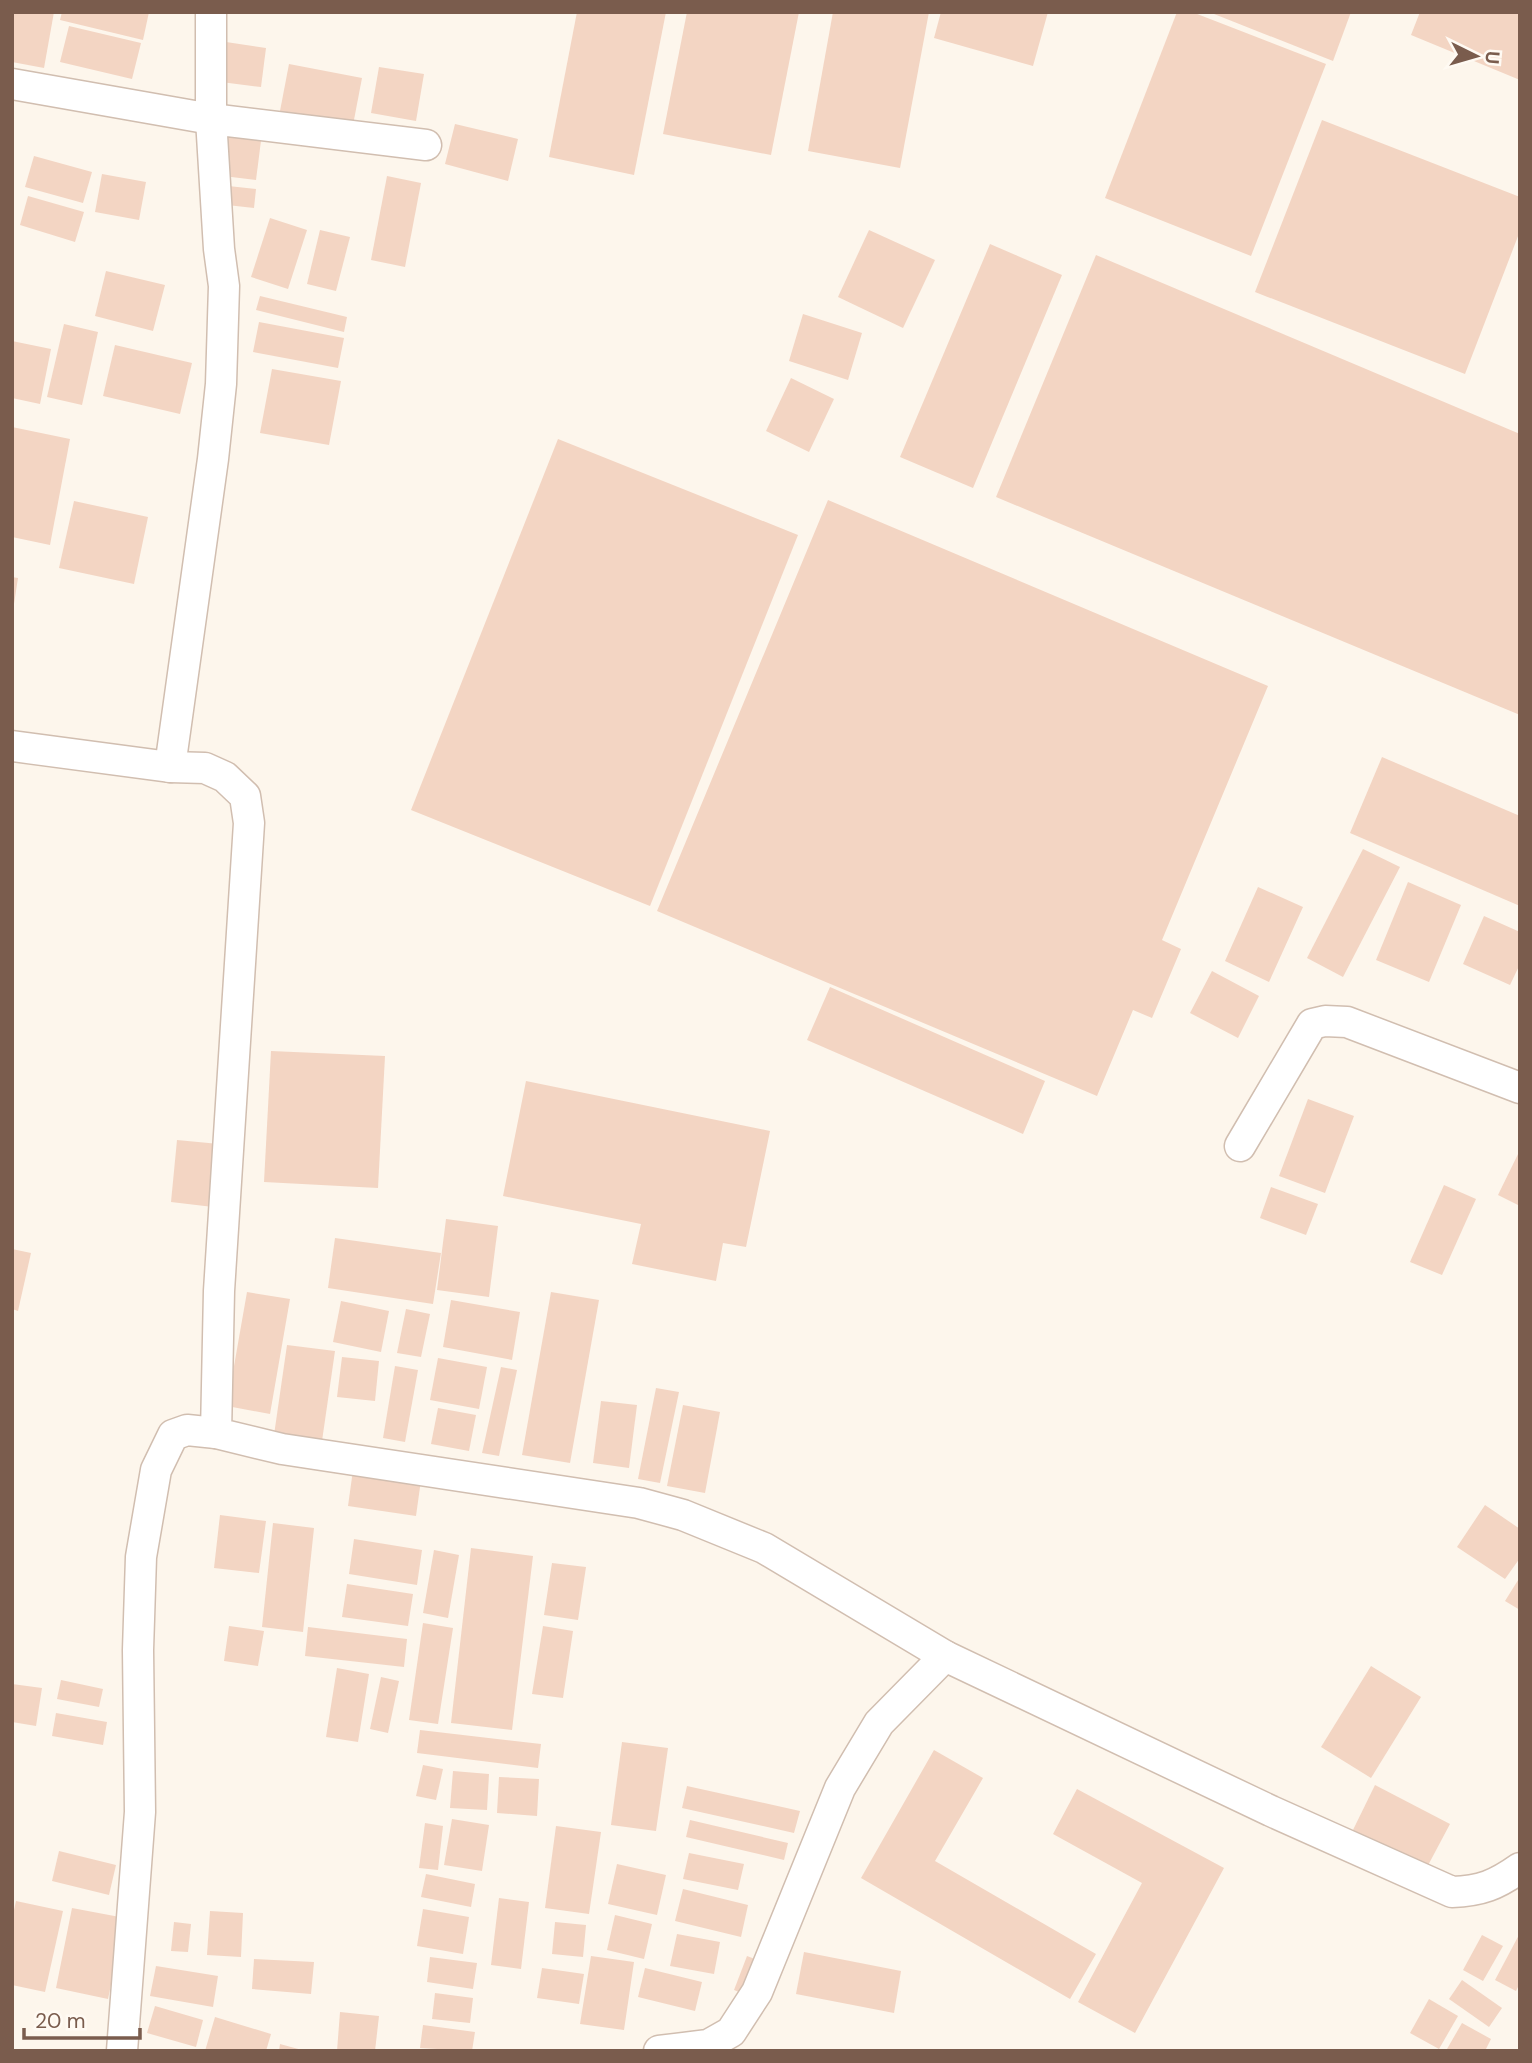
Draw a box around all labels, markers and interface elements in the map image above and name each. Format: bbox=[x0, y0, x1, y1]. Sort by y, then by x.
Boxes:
north arrow bbox=[1441, 21, 1511, 91]
text: U bbox=[1479, 50, 1505, 65]
scale bar bbox=[24, 1996, 140, 2040]
text: 20 m bbox=[35, 2007, 86, 2035]

